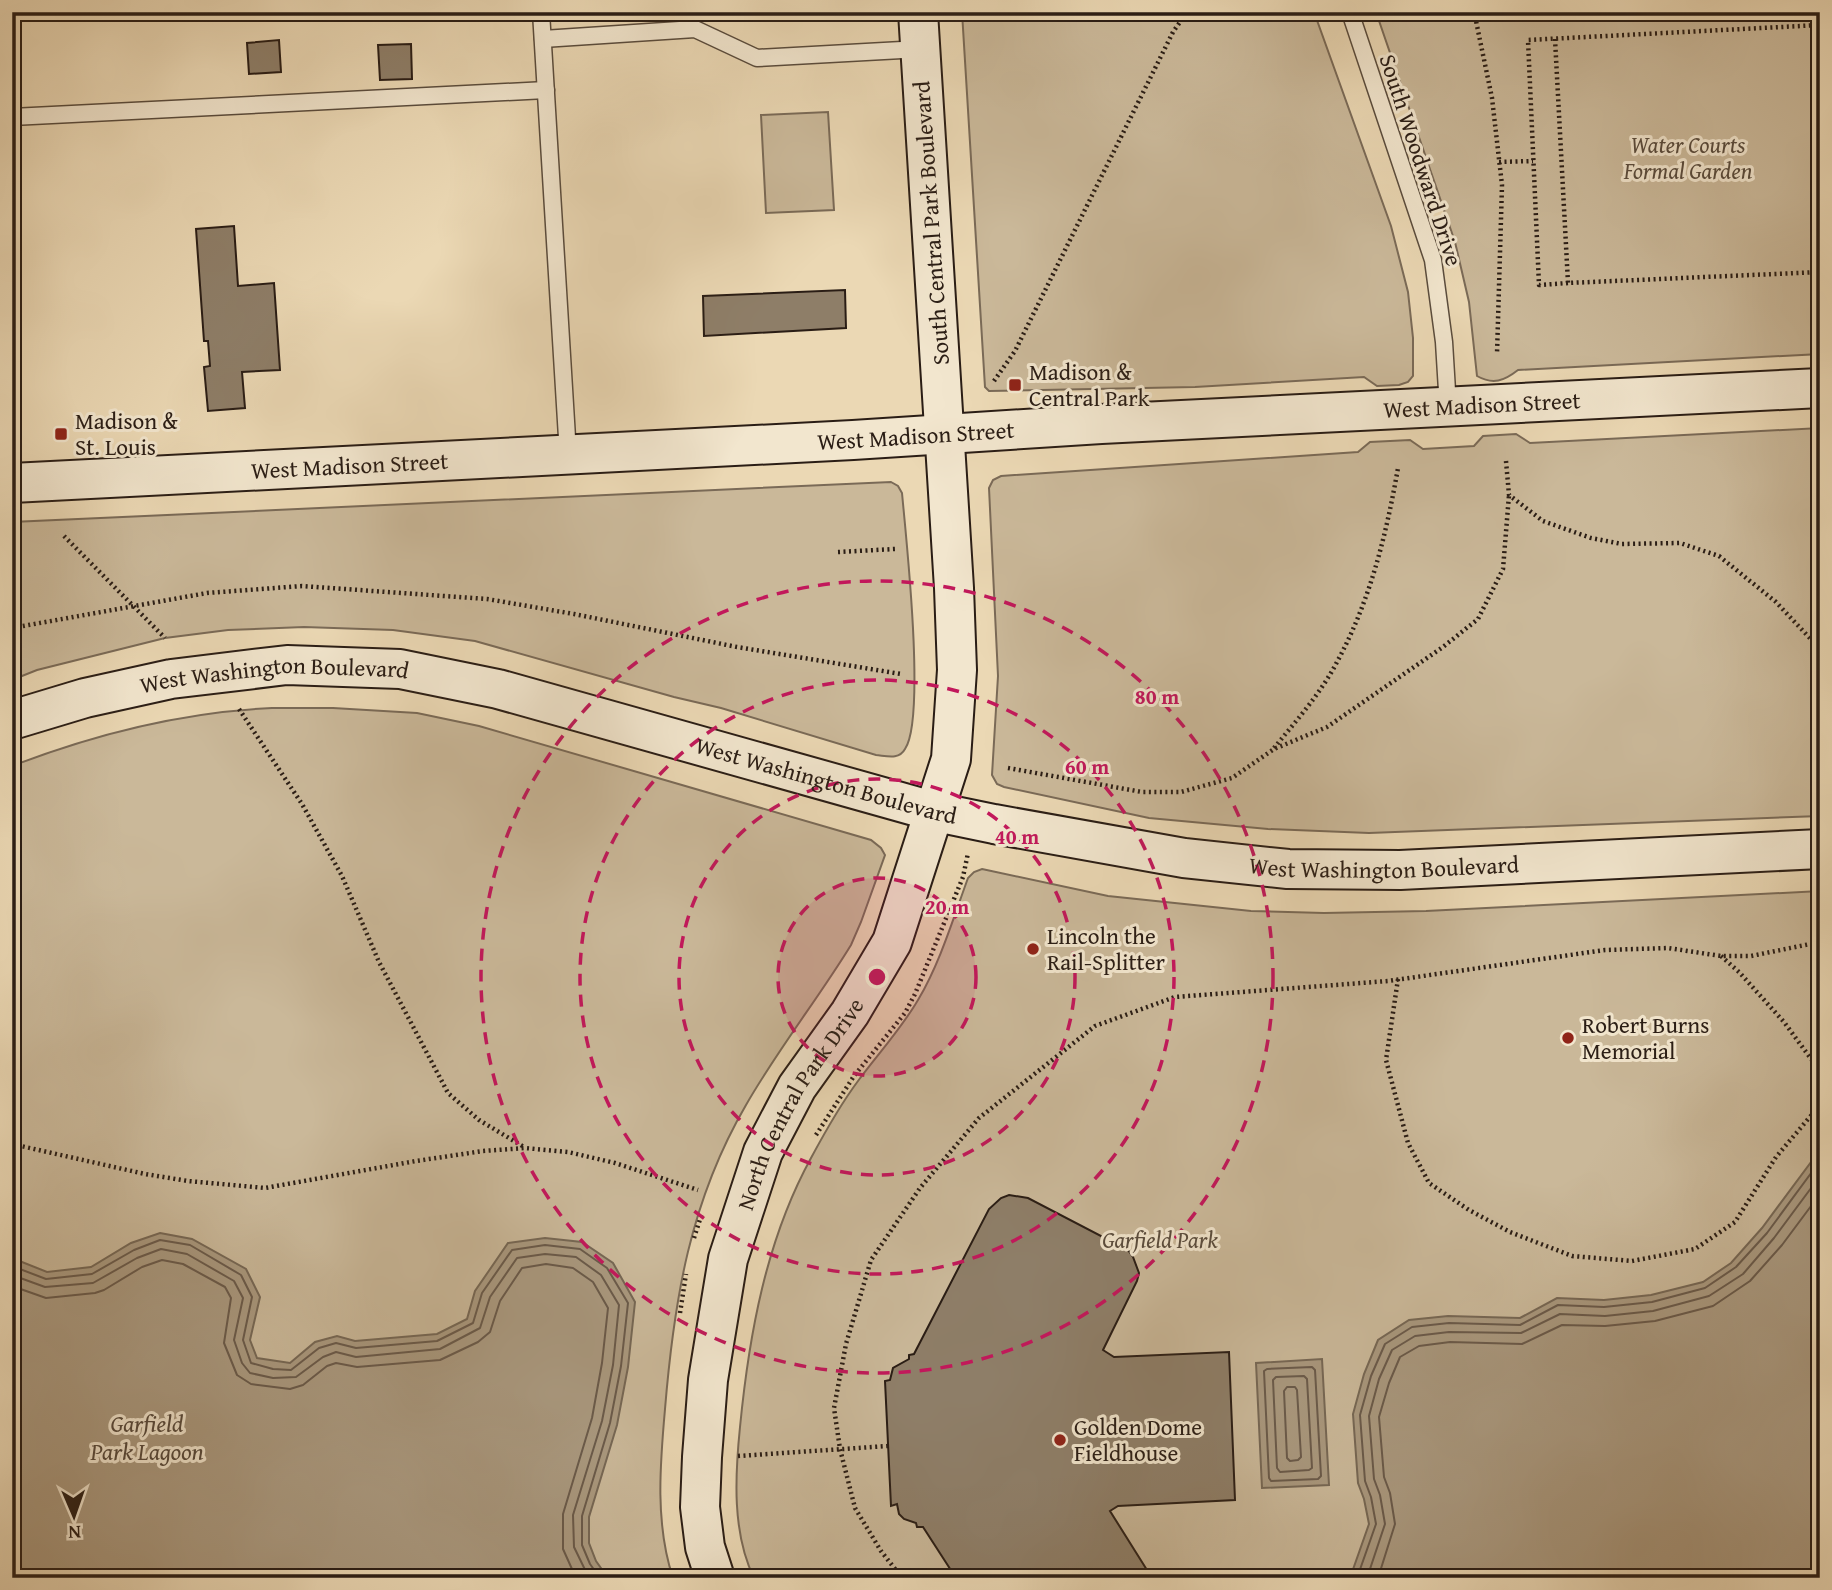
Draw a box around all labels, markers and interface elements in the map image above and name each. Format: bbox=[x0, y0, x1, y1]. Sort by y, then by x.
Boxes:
street label: South Woodward Drive bbox=[1372, 50, 1471, 270]
street label: South Central Park Boulevard bbox=[904, 79, 957, 366]
park label: Water Courts Formal Garden bbox=[1623, 128, 1753, 187]
place label: Madison & Central Park bbox=[1029, 355, 1150, 414]
marker: Madison & Central Park bbox=[1007, 377, 1023, 393]
street label: West Madison Street bbox=[1382, 383, 1581, 426]
place label: Madison & St. Louis bbox=[75, 404, 178, 463]
street label: West Madison Street bbox=[816, 413, 1015, 458]
marker: Madison & St. Louis bbox=[53, 426, 69, 442]
street label: West Madison Street bbox=[250, 444, 449, 487]
street label: West Washington Boulevard bbox=[137, 648, 413, 701]
text: 80 m bbox=[1135, 681, 1179, 712]
street label: West Washington Boulevard bbox=[692, 728, 961, 832]
text: 60 m bbox=[1065, 751, 1109, 782]
text: 40 m bbox=[995, 821, 1039, 852]
street label: West Washington Boulevard bbox=[1247, 847, 1520, 886]
text: 20 m bbox=[925, 891, 969, 922]
place label: Lincoln the Rail-Splitter bbox=[1047, 919, 1166, 978]
marker: Lincoln the Rail-Splitter bbox=[1025, 941, 1041, 957]
centre of rings bbox=[865, 965, 889, 989]
street label: North Central Park Drive bbox=[728, 991, 871, 1214]
place label: Robert Burns Memorial bbox=[1582, 1008, 1709, 1067]
marker: Robert Burns Memorial bbox=[1560, 1030, 1576, 1046]
park label: Garfield Park bbox=[1102, 1223, 1218, 1256]
water label: Garfield Park Lagoon bbox=[89, 1406, 204, 1469]
place label: Golden Dome Fieldhouse bbox=[1074, 1410, 1202, 1469]
marker: Golden Dome Fieldhouse bbox=[1052, 1432, 1068, 1448]
north arrow bbox=[38, 1482, 108, 1552]
text: N bbox=[67, 1519, 81, 1547]

